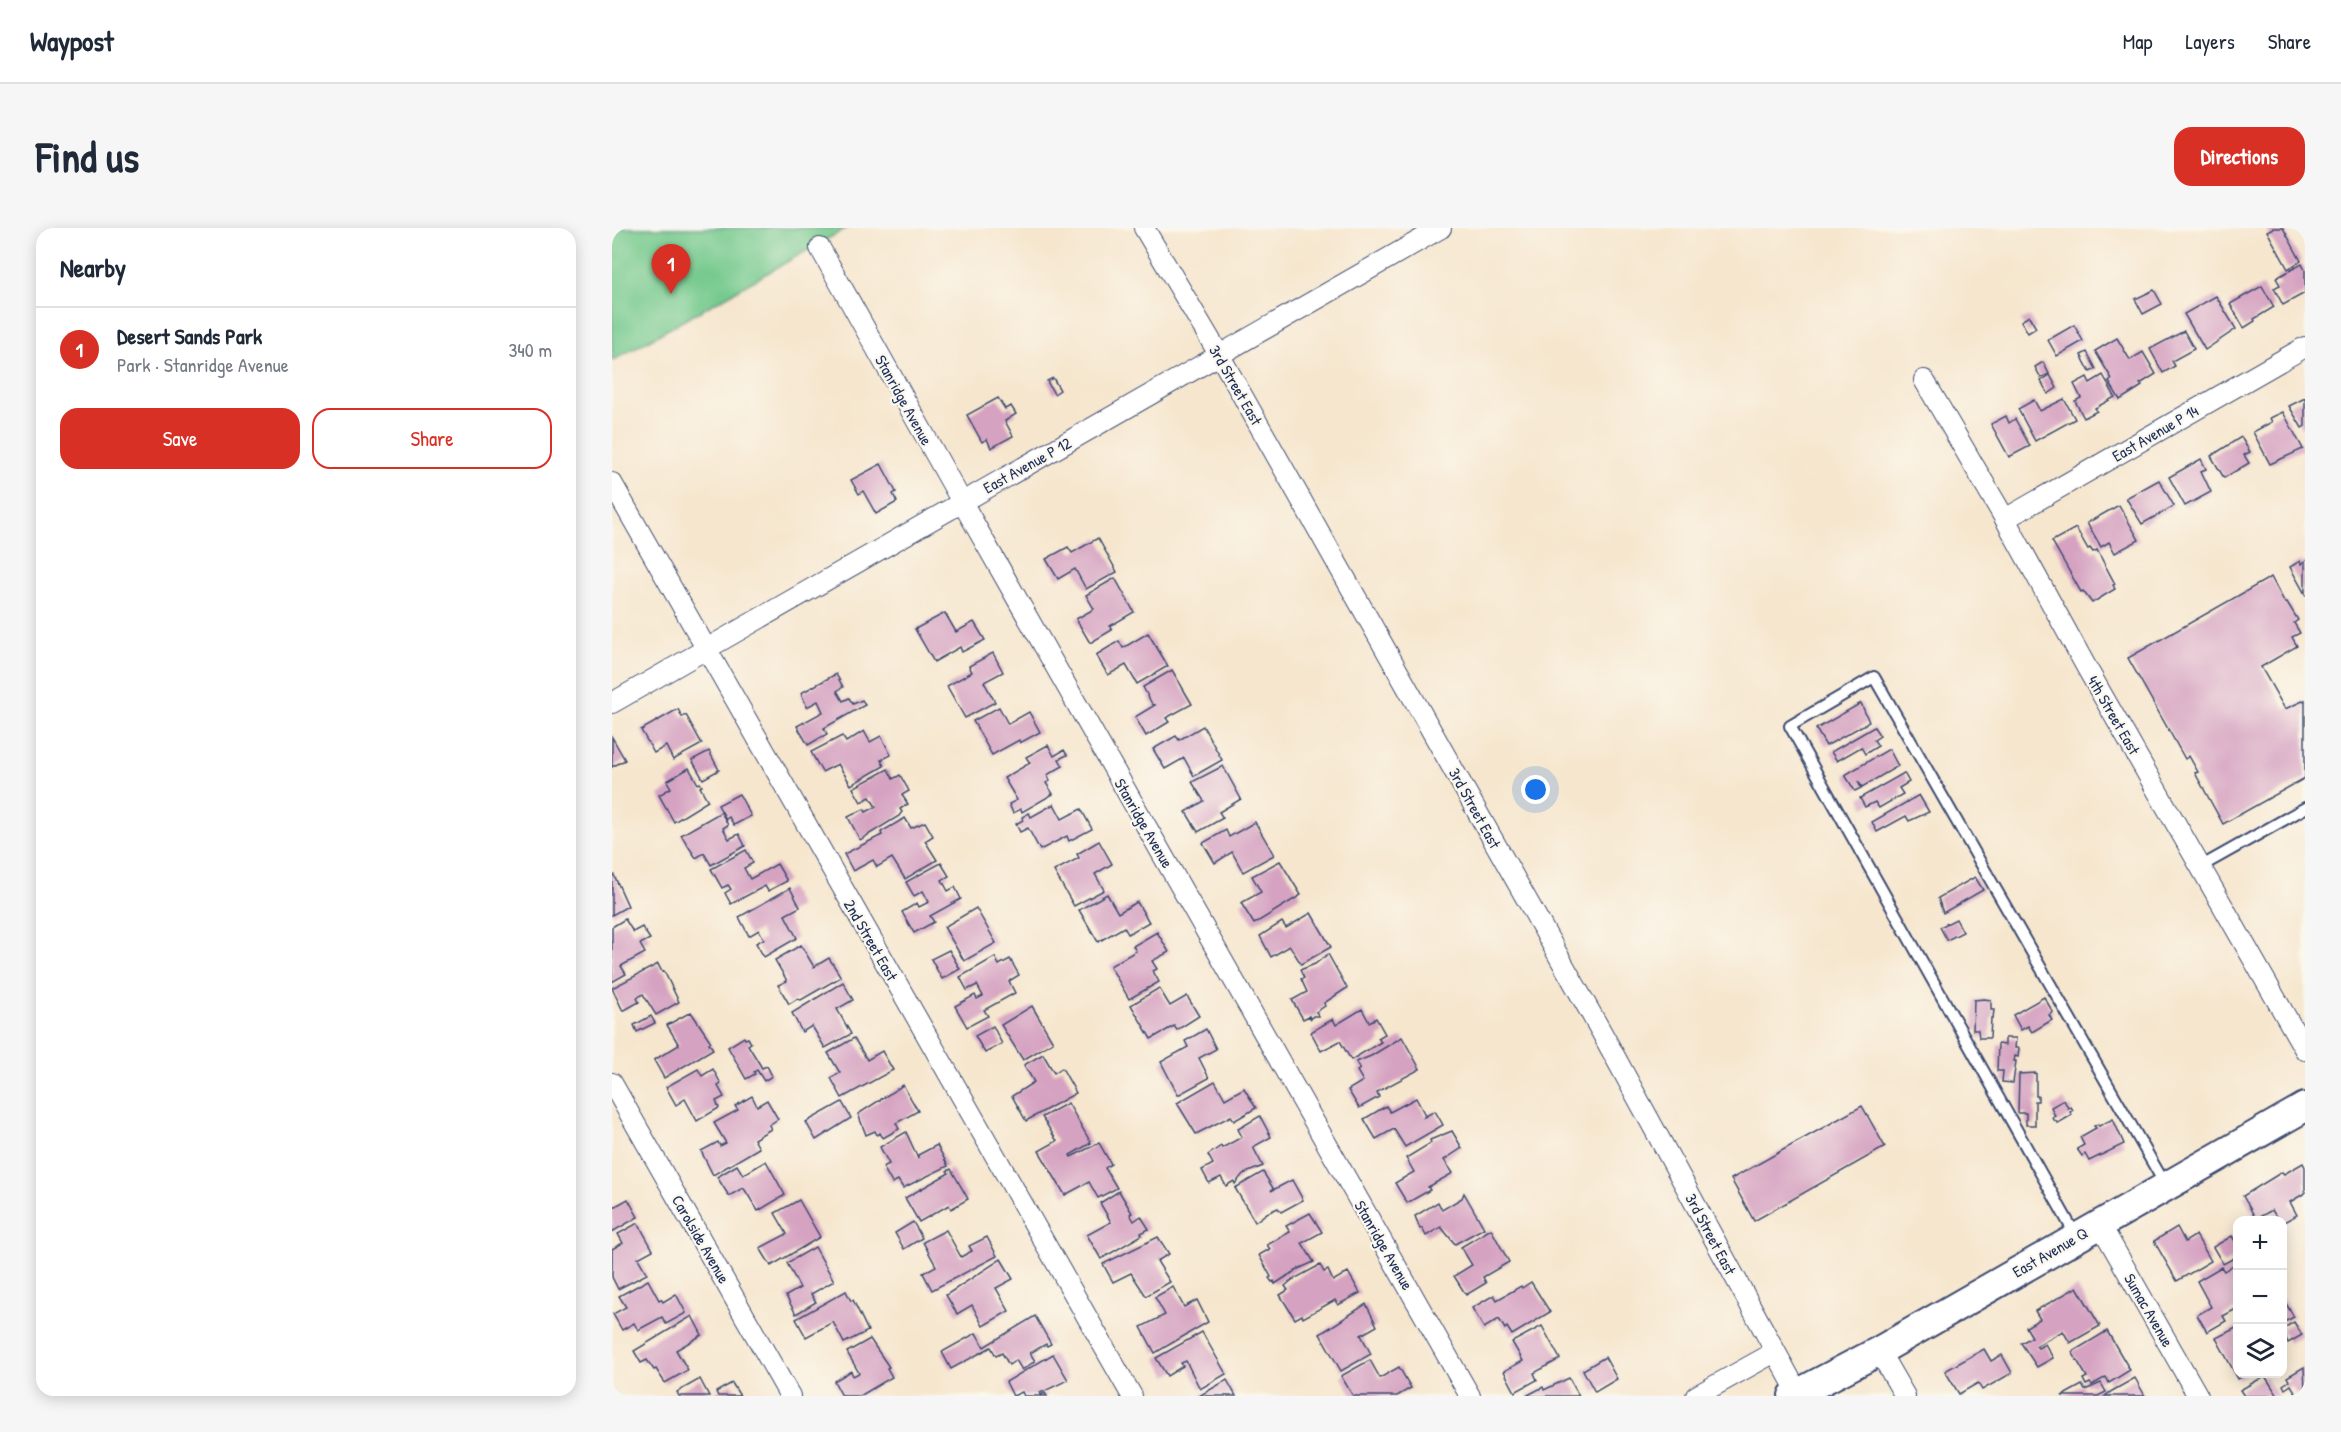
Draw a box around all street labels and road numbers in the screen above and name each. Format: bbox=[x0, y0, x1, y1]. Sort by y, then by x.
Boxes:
street label: 3rd Street East bbox=[1204, 341, 1268, 430]
street label: Stanridge Avenue bbox=[870, 351, 938, 450]
street label: East Avenue P 14 bbox=[2108, 399, 2202, 467]
street label: East Avenue P 12 bbox=[979, 431, 1075, 498]
street label: 4th Street East bbox=[2083, 671, 2146, 759]
street label: 3rd Street East bbox=[1444, 764, 1506, 853]
street label: Stanridge Avenue bbox=[1109, 774, 1179, 872]
street label: 2nd Street East bbox=[839, 895, 903, 985]
street label: 3rd Street East bbox=[1680, 1189, 1742, 1279]
street label: Carolside Avenue bbox=[667, 1191, 735, 1288]
street label: Stanridge Avenue bbox=[1349, 1196, 1419, 1294]
street label: East Avenue Q bbox=[2008, 1222, 2092, 1282]
street label: Sumac Avenue bbox=[2119, 1269, 2179, 1351]

